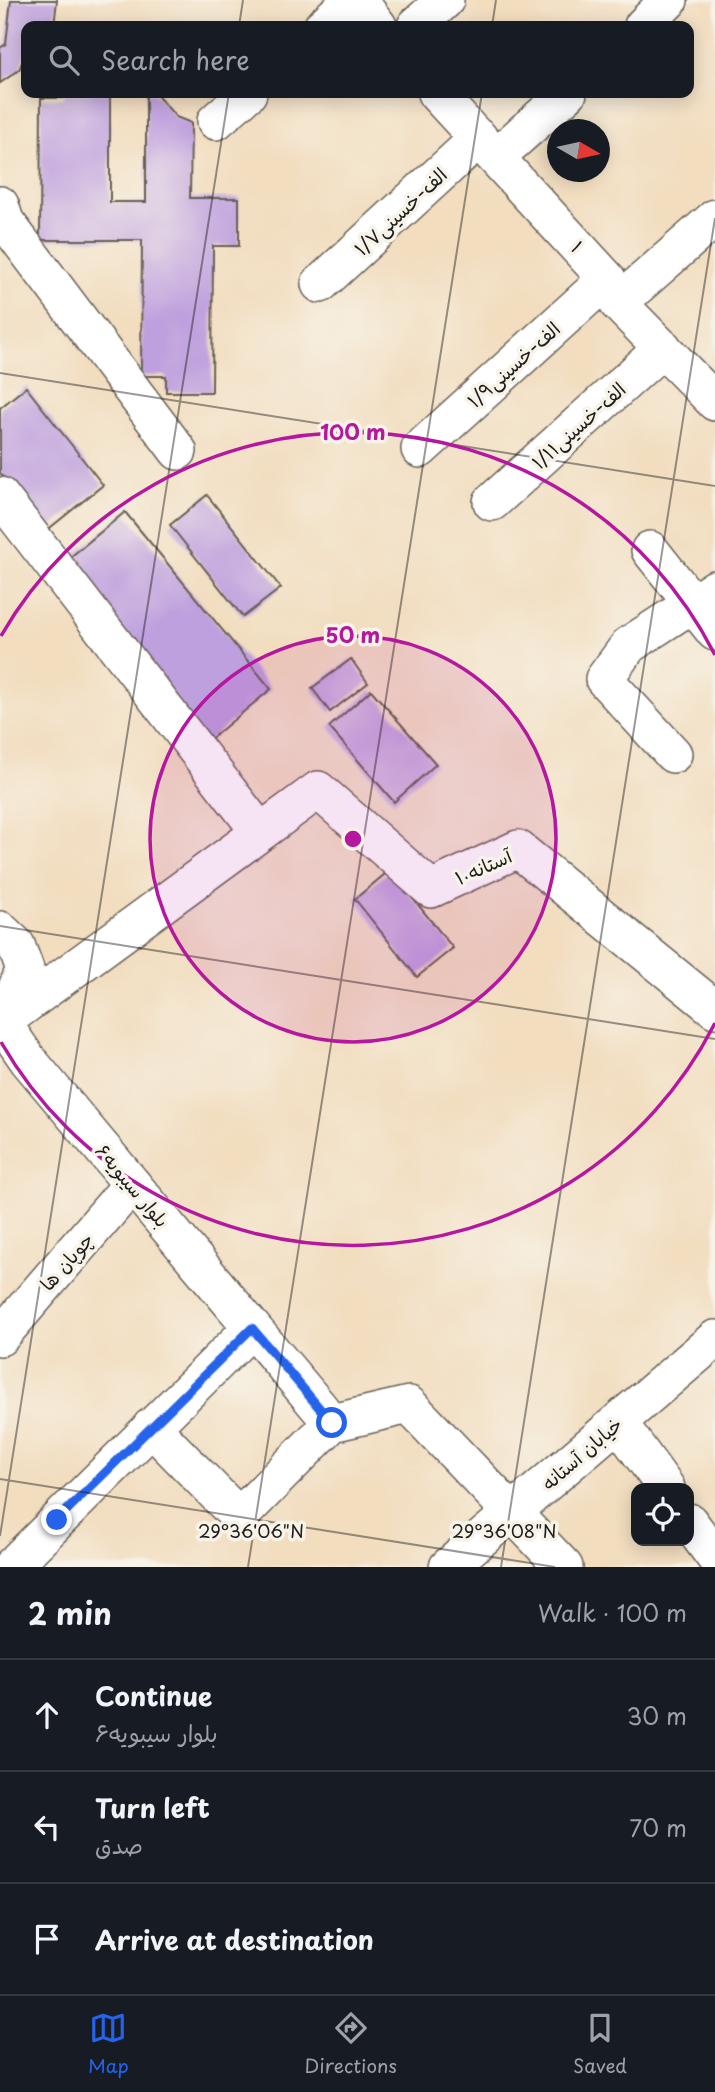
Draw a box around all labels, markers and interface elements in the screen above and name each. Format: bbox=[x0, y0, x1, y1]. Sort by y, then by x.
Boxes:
search box bbox=[21, 21, 694, 98]
text: Search here bbox=[101, 40, 250, 79]
icon: search bbox=[45, 41, 83, 79]
north arrow bbox=[547, 119, 610, 182]
street label: الف-خسینی۱/۷ bbox=[347, 161, 453, 261]
street label: ۱ bbox=[565, 234, 591, 258]
street label: الف-خسینی۱/۹ bbox=[460, 315, 566, 413]
street label: الف-خسینی۱/۱۱ bbox=[525, 375, 631, 475]
text: 100 m bbox=[320, 415, 386, 447]
text: 50 m bbox=[326, 618, 380, 650]
centre of rings bbox=[341, 827, 365, 851]
street label: آستانه۱۰ bbox=[450, 841, 517, 891]
street label: ۶بلوار سیبویه bbox=[90, 1137, 176, 1233]
street label: چوپان ها bbox=[33, 1226, 99, 1296]
route start bbox=[316, 1407, 347, 1438]
street label: خیابان آستانه bbox=[534, 1410, 628, 1496]
map controls bbox=[631, 1483, 694, 1546]
button: locate bbox=[631, 1483, 694, 1546]
route end bbox=[41, 1504, 72, 1535]
text: 29°36'06"N bbox=[198, 1517, 304, 1544]
text: 29°36'08"N bbox=[451, 1517, 557, 1544]
text: 2 min bbox=[28, 1590, 112, 1635]
text: Walk · 100 m bbox=[538, 1595, 687, 1630]
text: Continue bbox=[95, 1676, 212, 1715]
icon: ahead bbox=[28, 1696, 66, 1734]
text: 30 m bbox=[626, 1698, 687, 1733]
text: ۶بلوار سیبویه bbox=[95, 1715, 218, 1750]
text: Turn left bbox=[95, 1788, 210, 1827]
icon: left bbox=[28, 1808, 66, 1846]
text: 70 m bbox=[629, 1810, 687, 1845]
text: صدق bbox=[95, 1827, 143, 1862]
icon: arrive bbox=[28, 1920, 66, 1958]
text: Arrive at destination bbox=[95, 1920, 374, 1959]
tab: Map bbox=[88, 2009, 129, 2079]
tab: Directions bbox=[305, 2009, 397, 2079]
tab: Saved bbox=[573, 2009, 627, 2079]

